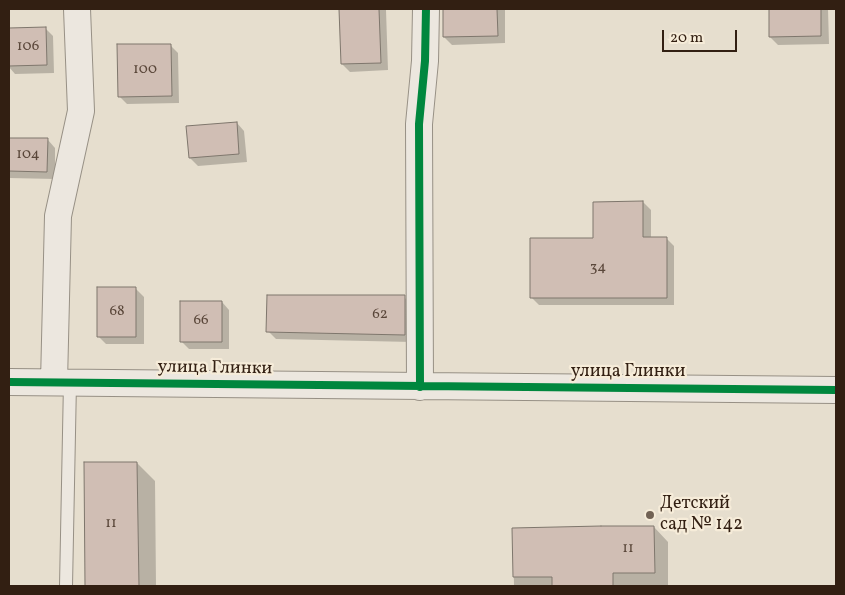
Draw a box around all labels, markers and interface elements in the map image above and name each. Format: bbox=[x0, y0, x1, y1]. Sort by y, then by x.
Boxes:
scale bar bbox=[665, 20, 740, 52]
text: 20 m bbox=[670, 28, 703, 49]
house number: 106 bbox=[17, 38, 39, 56]
house number: 100 bbox=[133, 61, 157, 79]
house number: 104 bbox=[16, 146, 40, 164]
house number: 34 bbox=[590, 259, 606, 277]
house number: 68 bbox=[109, 303, 125, 321]
house number: 62 bbox=[372, 306, 388, 324]
house number: 66 bbox=[193, 312, 209, 330]
street label: улица Глинки bbox=[157, 357, 273, 381]
street label: улица Глинки bbox=[571, 362, 685, 384]
place label: Детский сад № 142 bbox=[660, 494, 743, 536]
marker: Детский сад № 142 bbox=[644, 509, 656, 521]
house number: 11 bbox=[105, 515, 117, 533]
house number: 11 bbox=[622, 540, 634, 558]

